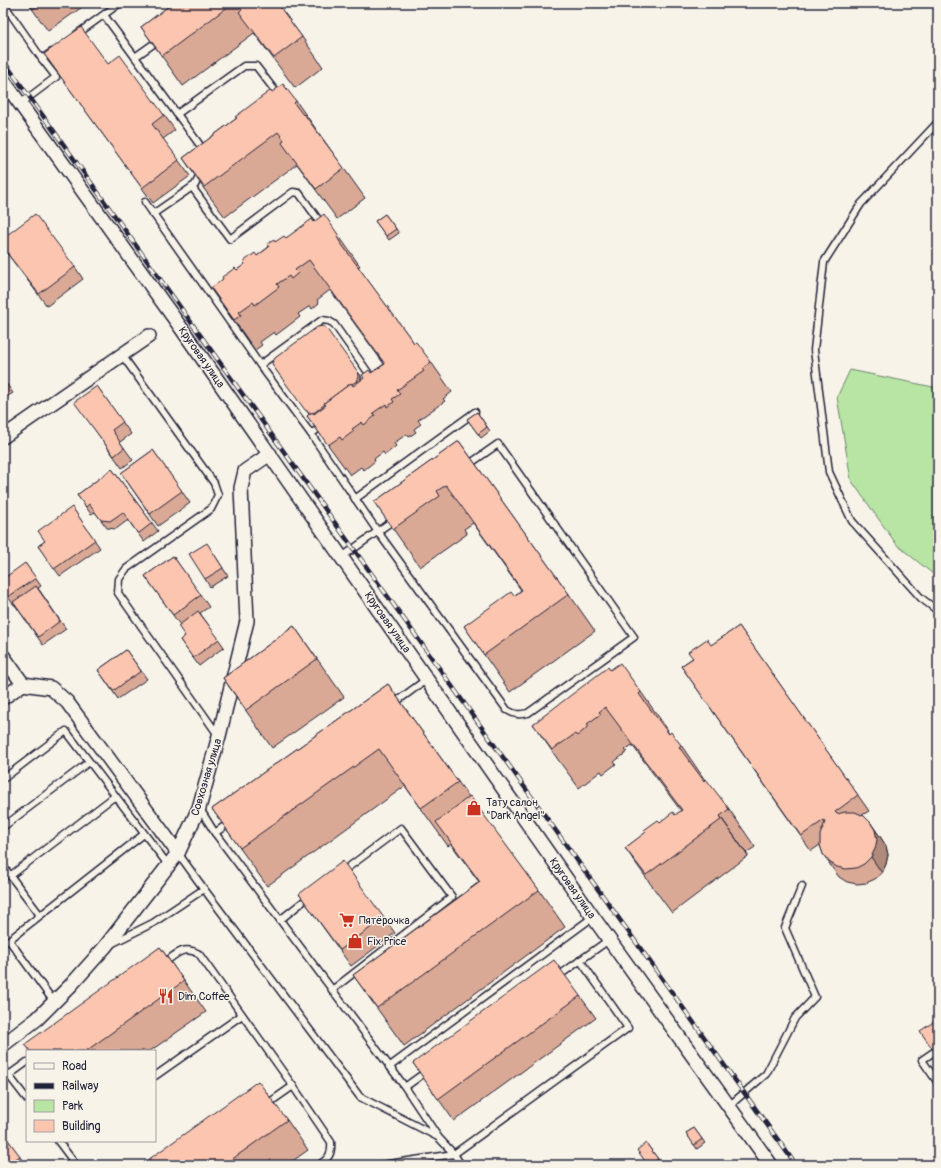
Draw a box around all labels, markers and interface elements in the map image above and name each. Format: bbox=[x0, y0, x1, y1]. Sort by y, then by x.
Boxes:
street label: Круговая улица bbox=[176, 324, 227, 390]
street label: Круговая улица bbox=[362, 589, 413, 655]
street label: Совхозная улица bbox=[189, 737, 224, 817]
place label: Тату салон "Dark Angel" bbox=[486, 796, 545, 822]
shop icon: Тату салон "Dark Angel" bbox=[465, 799, 483, 817]
street label: Круговая улица bbox=[547, 855, 598, 921]
supermarket icon: Пятёрочка bbox=[338, 911, 356, 929]
place label: Пятёрочка bbox=[359, 914, 410, 927]
shop icon: Fix Price bbox=[346, 932, 364, 950]
place label: Fix Price bbox=[367, 935, 407, 948]
restaurant icon: Dim Coffee bbox=[157, 987, 175, 1005]
place label: Dim Coffee bbox=[178, 990, 230, 1003]
legend bbox=[26, 1050, 156, 1142]
text: Road bbox=[62, 1059, 87, 1074]
text: Railway bbox=[62, 1079, 98, 1094]
text: Park bbox=[62, 1099, 83, 1114]
text: Building bbox=[62, 1119, 101, 1134]

